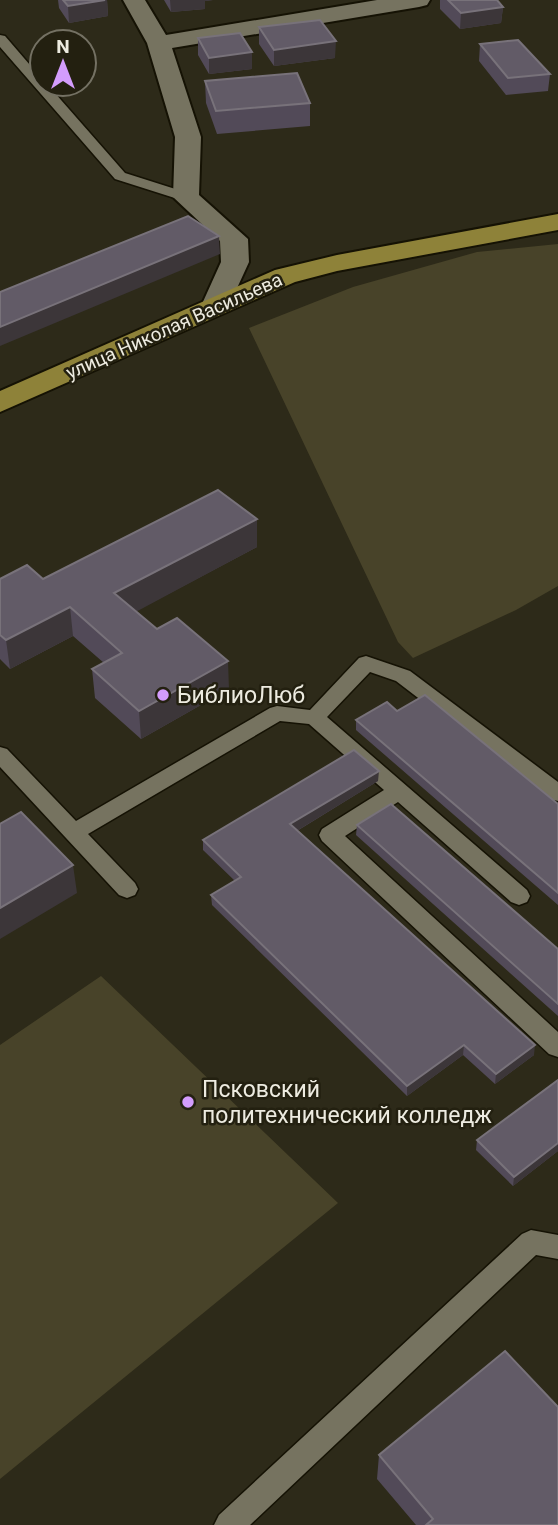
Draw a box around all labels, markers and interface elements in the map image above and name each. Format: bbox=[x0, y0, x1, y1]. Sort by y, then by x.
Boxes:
north arrow bbox=[28, 28, 98, 98]
text: N bbox=[56, 35, 70, 58]
street label: улица Николая Васильева bbox=[62, 268, 286, 384]
place label: БиблиоЛюб bbox=[177, 682, 305, 709]
marker: БиблиоЛюб bbox=[155, 687, 171, 703]
place label: Псковский политехнический колледж bbox=[202, 1076, 492, 1129]
marker: Псковский политехнический колледж bbox=[180, 1094, 196, 1110]

